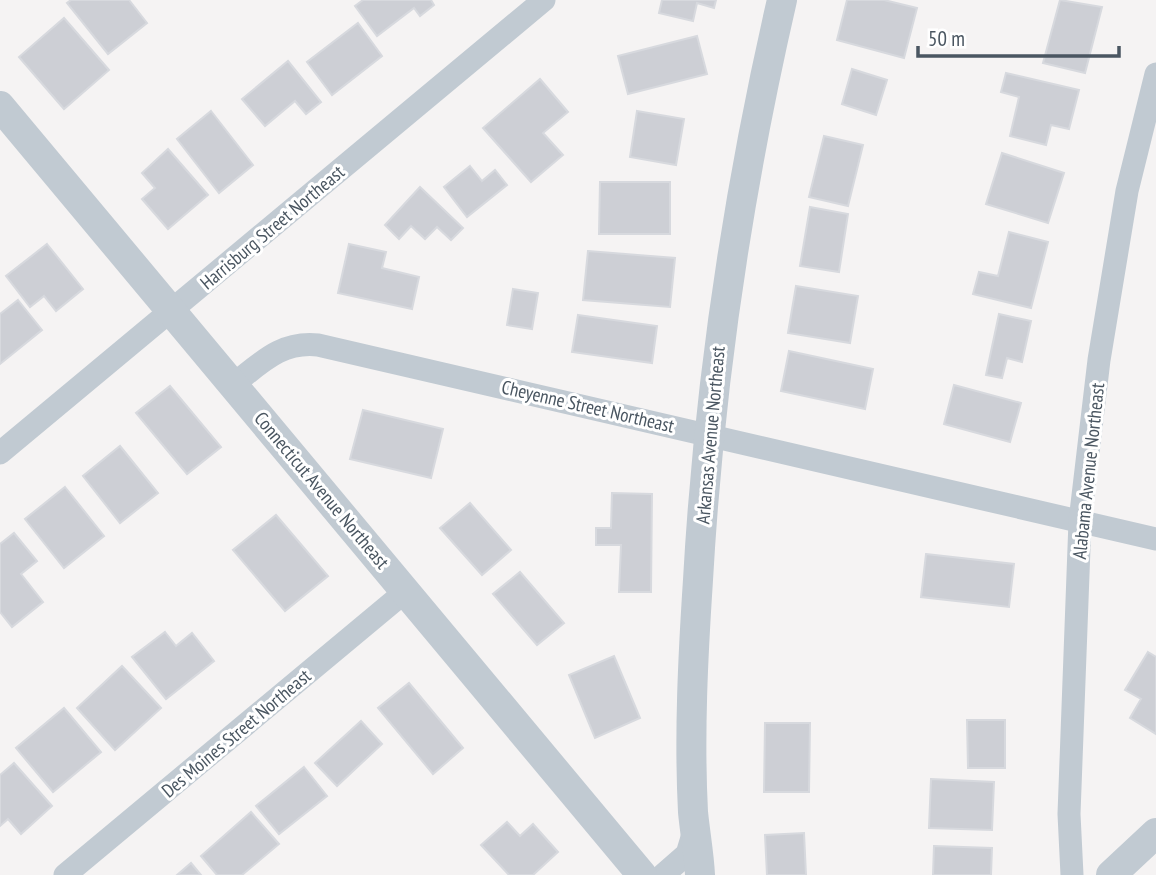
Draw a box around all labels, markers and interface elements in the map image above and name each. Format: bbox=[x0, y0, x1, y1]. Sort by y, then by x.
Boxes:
scale bar bbox=[918, 14, 1119, 58]
text: 50 m bbox=[928, 25, 965, 52]
street label: Harrisburg Street Northeast bbox=[195, 159, 350, 294]
street label: Arkansas Avenue Northeast bbox=[690, 344, 730, 525]
street label: Cheyenne Street Northeast bbox=[499, 374, 677, 438]
street label: Alabama Avenue Northeast bbox=[1067, 381, 1109, 560]
street label: Connecticut Avenue Northeast bbox=[249, 407, 395, 574]
street label: Des Moines Street Northeast bbox=[156, 663, 316, 802]

